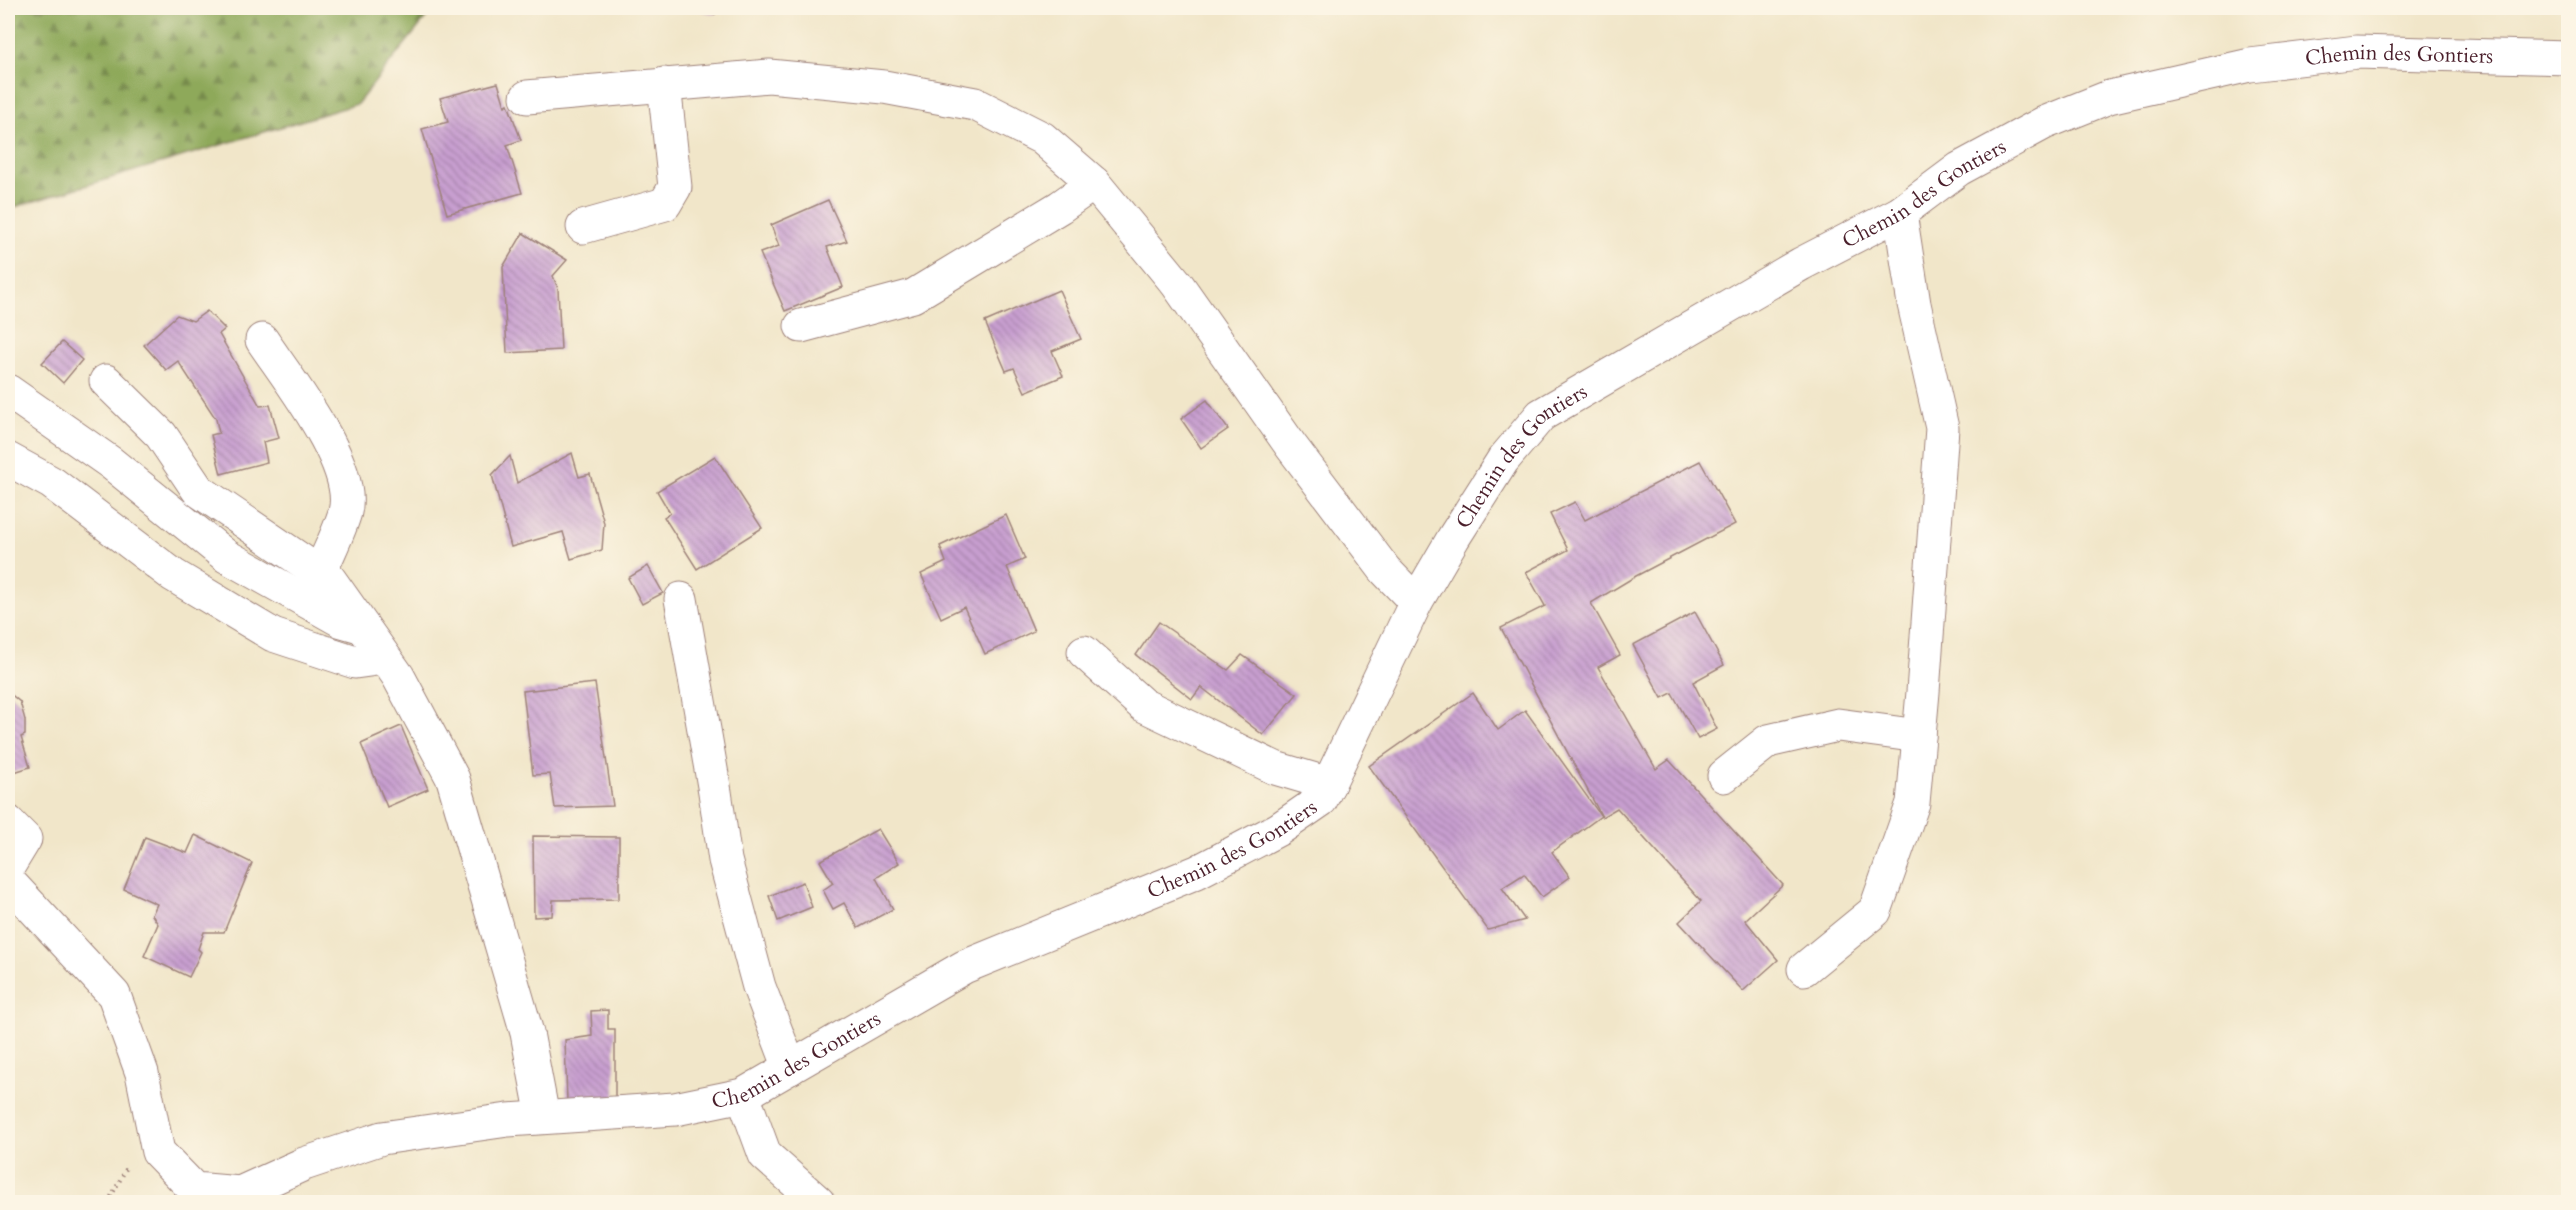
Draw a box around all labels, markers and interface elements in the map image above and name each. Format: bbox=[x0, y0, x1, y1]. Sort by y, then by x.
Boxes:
street label: Chemin des Gontiers bbox=[2304, 37, 2494, 73]
street label: Chemin des Gontiers bbox=[1837, 132, 2011, 255]
street label: Chemin des Gontiers bbox=[1449, 377, 1592, 534]
street label: Chemin des Gontiers bbox=[1143, 793, 1323, 905]
street label: Chemin des Gontiers bbox=[709, 1004, 886, 1116]

